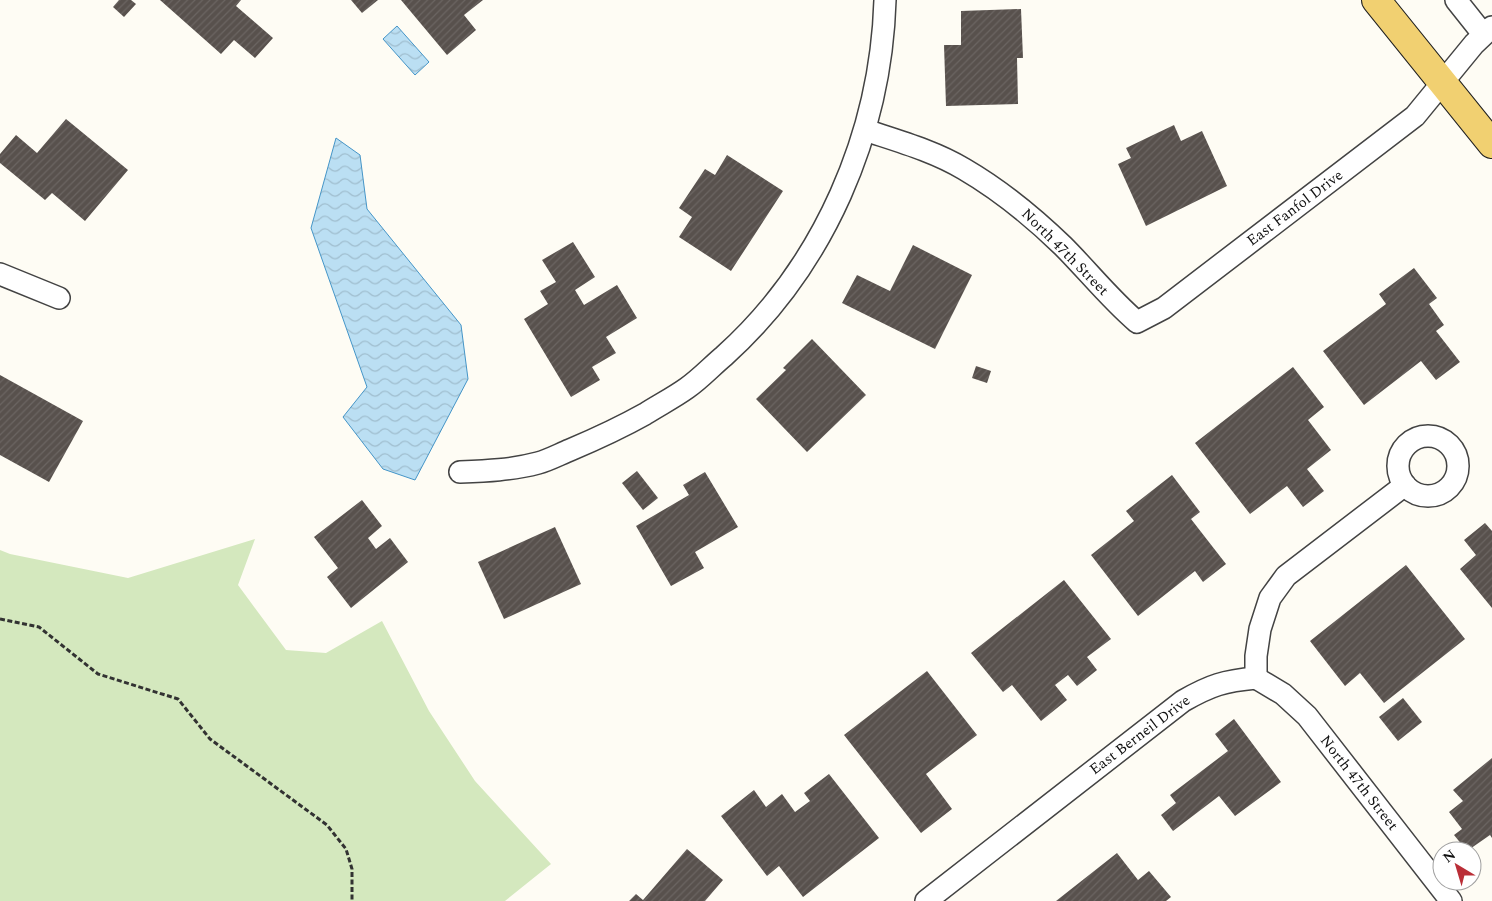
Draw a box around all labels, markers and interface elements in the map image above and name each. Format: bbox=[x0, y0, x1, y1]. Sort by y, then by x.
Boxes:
street label: East Fanfol Drive bbox=[1242, 164, 1348, 252]
street label: North 47th Street bbox=[1016, 203, 1114, 301]
street label: East Berneil Drive bbox=[1085, 689, 1195, 781]
street label: North 47th Street bbox=[1314, 730, 1404, 836]
north arrow bbox=[1432, 841, 1482, 891]
text: N bbox=[1438, 844, 1460, 868]

